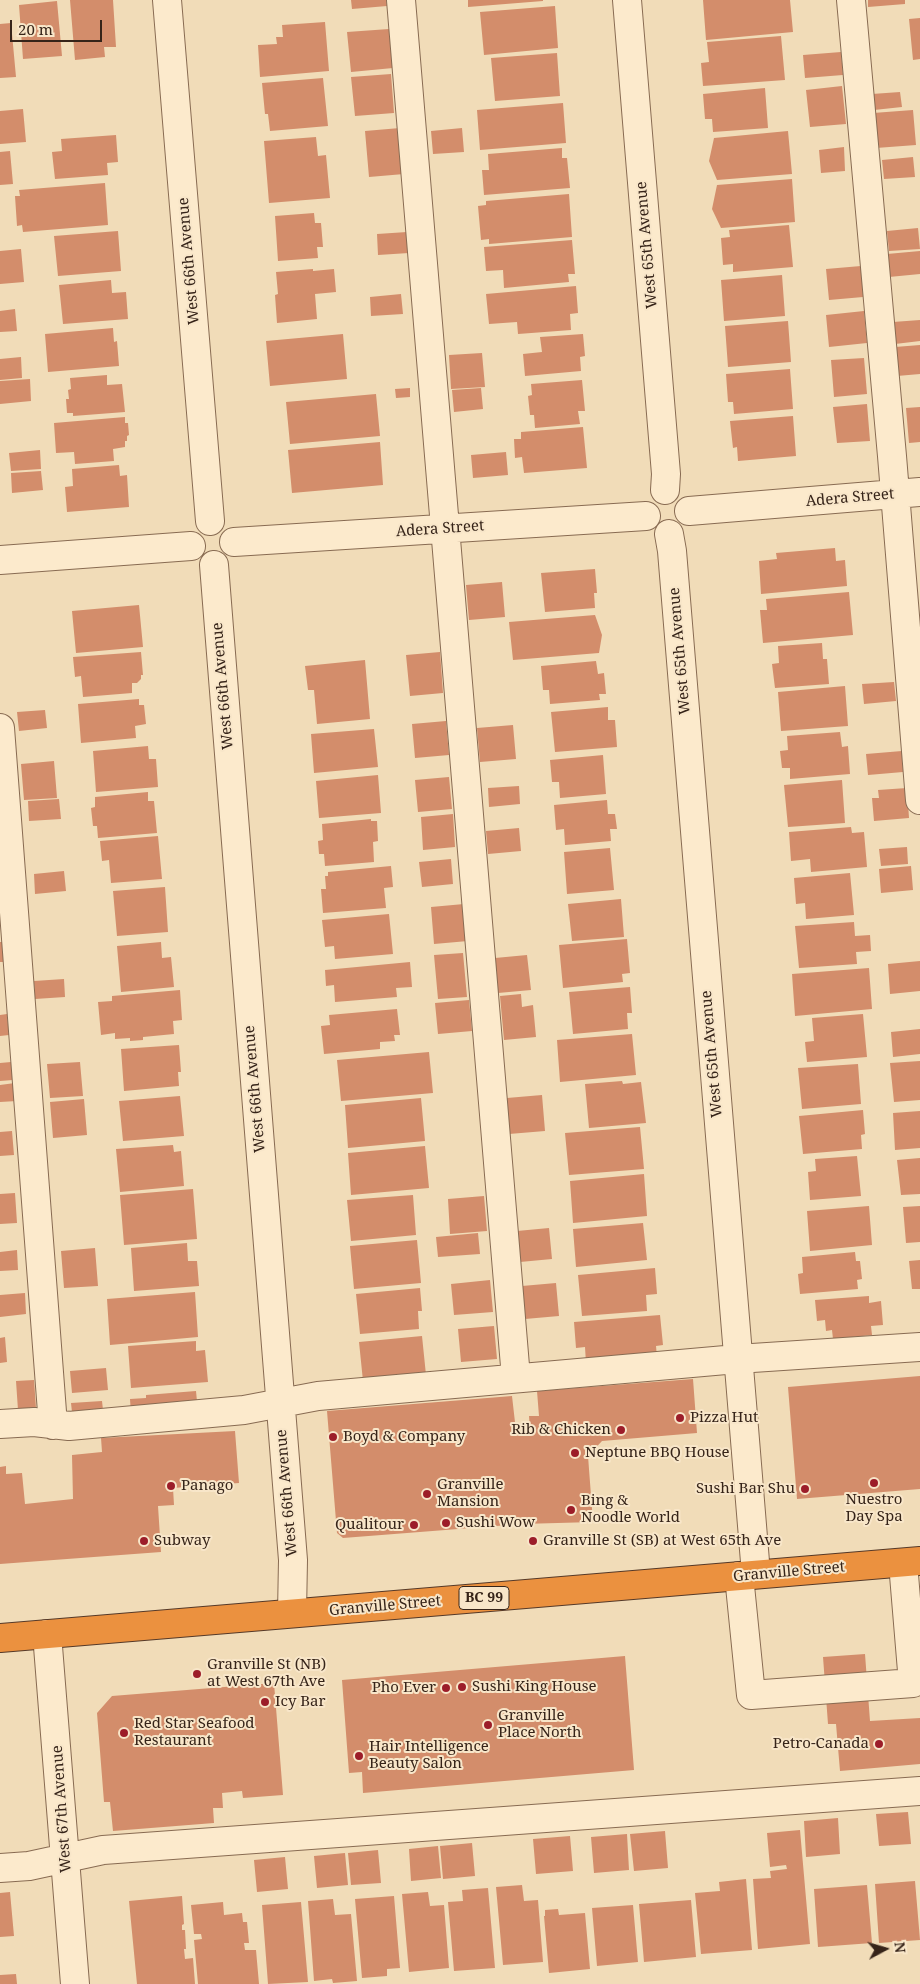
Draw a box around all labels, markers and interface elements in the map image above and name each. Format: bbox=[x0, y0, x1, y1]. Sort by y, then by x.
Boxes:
scale bar bbox=[12, 10, 105, 42]
text: 20 m bbox=[18, 19, 53, 39]
street label: West 65th Avenue bbox=[632, 181, 662, 309]
street label: West 66th Avenue bbox=[174, 197, 204, 325]
street label: Adera Street bbox=[805, 485, 895, 511]
street label: Adera Street bbox=[395, 517, 485, 541]
street label: West 65th Avenue bbox=[665, 587, 695, 715]
street label: West 66th Avenue bbox=[208, 622, 238, 750]
street label: West 65th Avenue bbox=[697, 990, 727, 1118]
street label: West 66th Avenue bbox=[240, 1025, 270, 1153]
place label: Pizza Hut bbox=[690, 1409, 758, 1427]
marker: Pizza Hut bbox=[674, 1412, 686, 1424]
place label: Rib & Chicken bbox=[511, 1421, 611, 1439]
marker: Rib & Chicken bbox=[615, 1424, 627, 1436]
place label: Boyd & Company bbox=[343, 1428, 465, 1446]
street label: West 66th Avenue bbox=[272, 1429, 302, 1557]
marker: Boyd & Company bbox=[327, 1431, 339, 1443]
place label: Neptune BBQ House bbox=[585, 1444, 730, 1462]
marker: Neptune BBQ House bbox=[569, 1447, 581, 1459]
place label: Granville Mansion bbox=[437, 1476, 503, 1511]
place label: Panago bbox=[181, 1477, 233, 1495]
marker: Nuestro Day Spa bbox=[868, 1477, 880, 1489]
marker: Panago bbox=[165, 1480, 177, 1492]
place label: Sushi Bar Shu bbox=[696, 1480, 795, 1498]
marker: Sushi Bar Shu bbox=[799, 1483, 811, 1495]
marker: Granville Mansion bbox=[421, 1488, 433, 1500]
place label: Nuestro Day Spa bbox=[845, 1491, 903, 1526]
place label: Bing & Noodle World bbox=[581, 1492, 680, 1527]
marker: Bing & Noodle World bbox=[565, 1504, 577, 1516]
place label: Sushi Wow bbox=[456, 1514, 535, 1532]
place label: Qualitour bbox=[335, 1516, 404, 1534]
marker: Sushi Wow bbox=[440, 1517, 452, 1529]
marker: Qualitour bbox=[408, 1519, 420, 1531]
place label: Subway bbox=[154, 1532, 210, 1550]
place label: Granville St (SB) at West 65th Ave bbox=[543, 1532, 781, 1550]
marker: Subway bbox=[138, 1535, 150, 1547]
marker: Granville St (SB) at West 65th Ave bbox=[527, 1535, 539, 1547]
street label: Granville Street bbox=[732, 1558, 846, 1586]
road number: BC 99 bbox=[459, 1586, 509, 1610]
street label: Granville Street bbox=[328, 1592, 442, 1620]
place label: Granville St (NB) at West 67th Ave bbox=[207, 1656, 326, 1691]
marker: Granville St (NB) at West 67th Ave bbox=[191, 1668, 203, 1680]
place label: Sushi King House bbox=[472, 1678, 596, 1696]
place label: Pho Ever bbox=[372, 1679, 436, 1697]
marker: Sushi King House bbox=[456, 1681, 468, 1693]
marker: Pho Ever bbox=[440, 1682, 452, 1694]
place label: Icy Bar bbox=[275, 1693, 326, 1711]
marker: Icy Bar bbox=[259, 1696, 271, 1708]
place label: Granville Place North bbox=[498, 1707, 581, 1742]
place label: Red Star Seafood Restaurant bbox=[134, 1715, 255, 1750]
marker: Granville Place North bbox=[482, 1719, 494, 1731]
marker: Red Star Seafood Restaurant bbox=[118, 1727, 130, 1739]
place label: Petro-Canada bbox=[773, 1735, 869, 1753]
place label: Hair Intelligence Beauty Salon bbox=[369, 1738, 489, 1773]
marker: Petro-Canada bbox=[873, 1738, 885, 1750]
street label: West 67th Avenue bbox=[49, 1745, 75, 1873]
marker: Hair Intelligence Beauty Salon bbox=[353, 1750, 365, 1762]
north arrow bbox=[860, 1924, 910, 1974]
text: N bbox=[890, 1941, 910, 1954]

